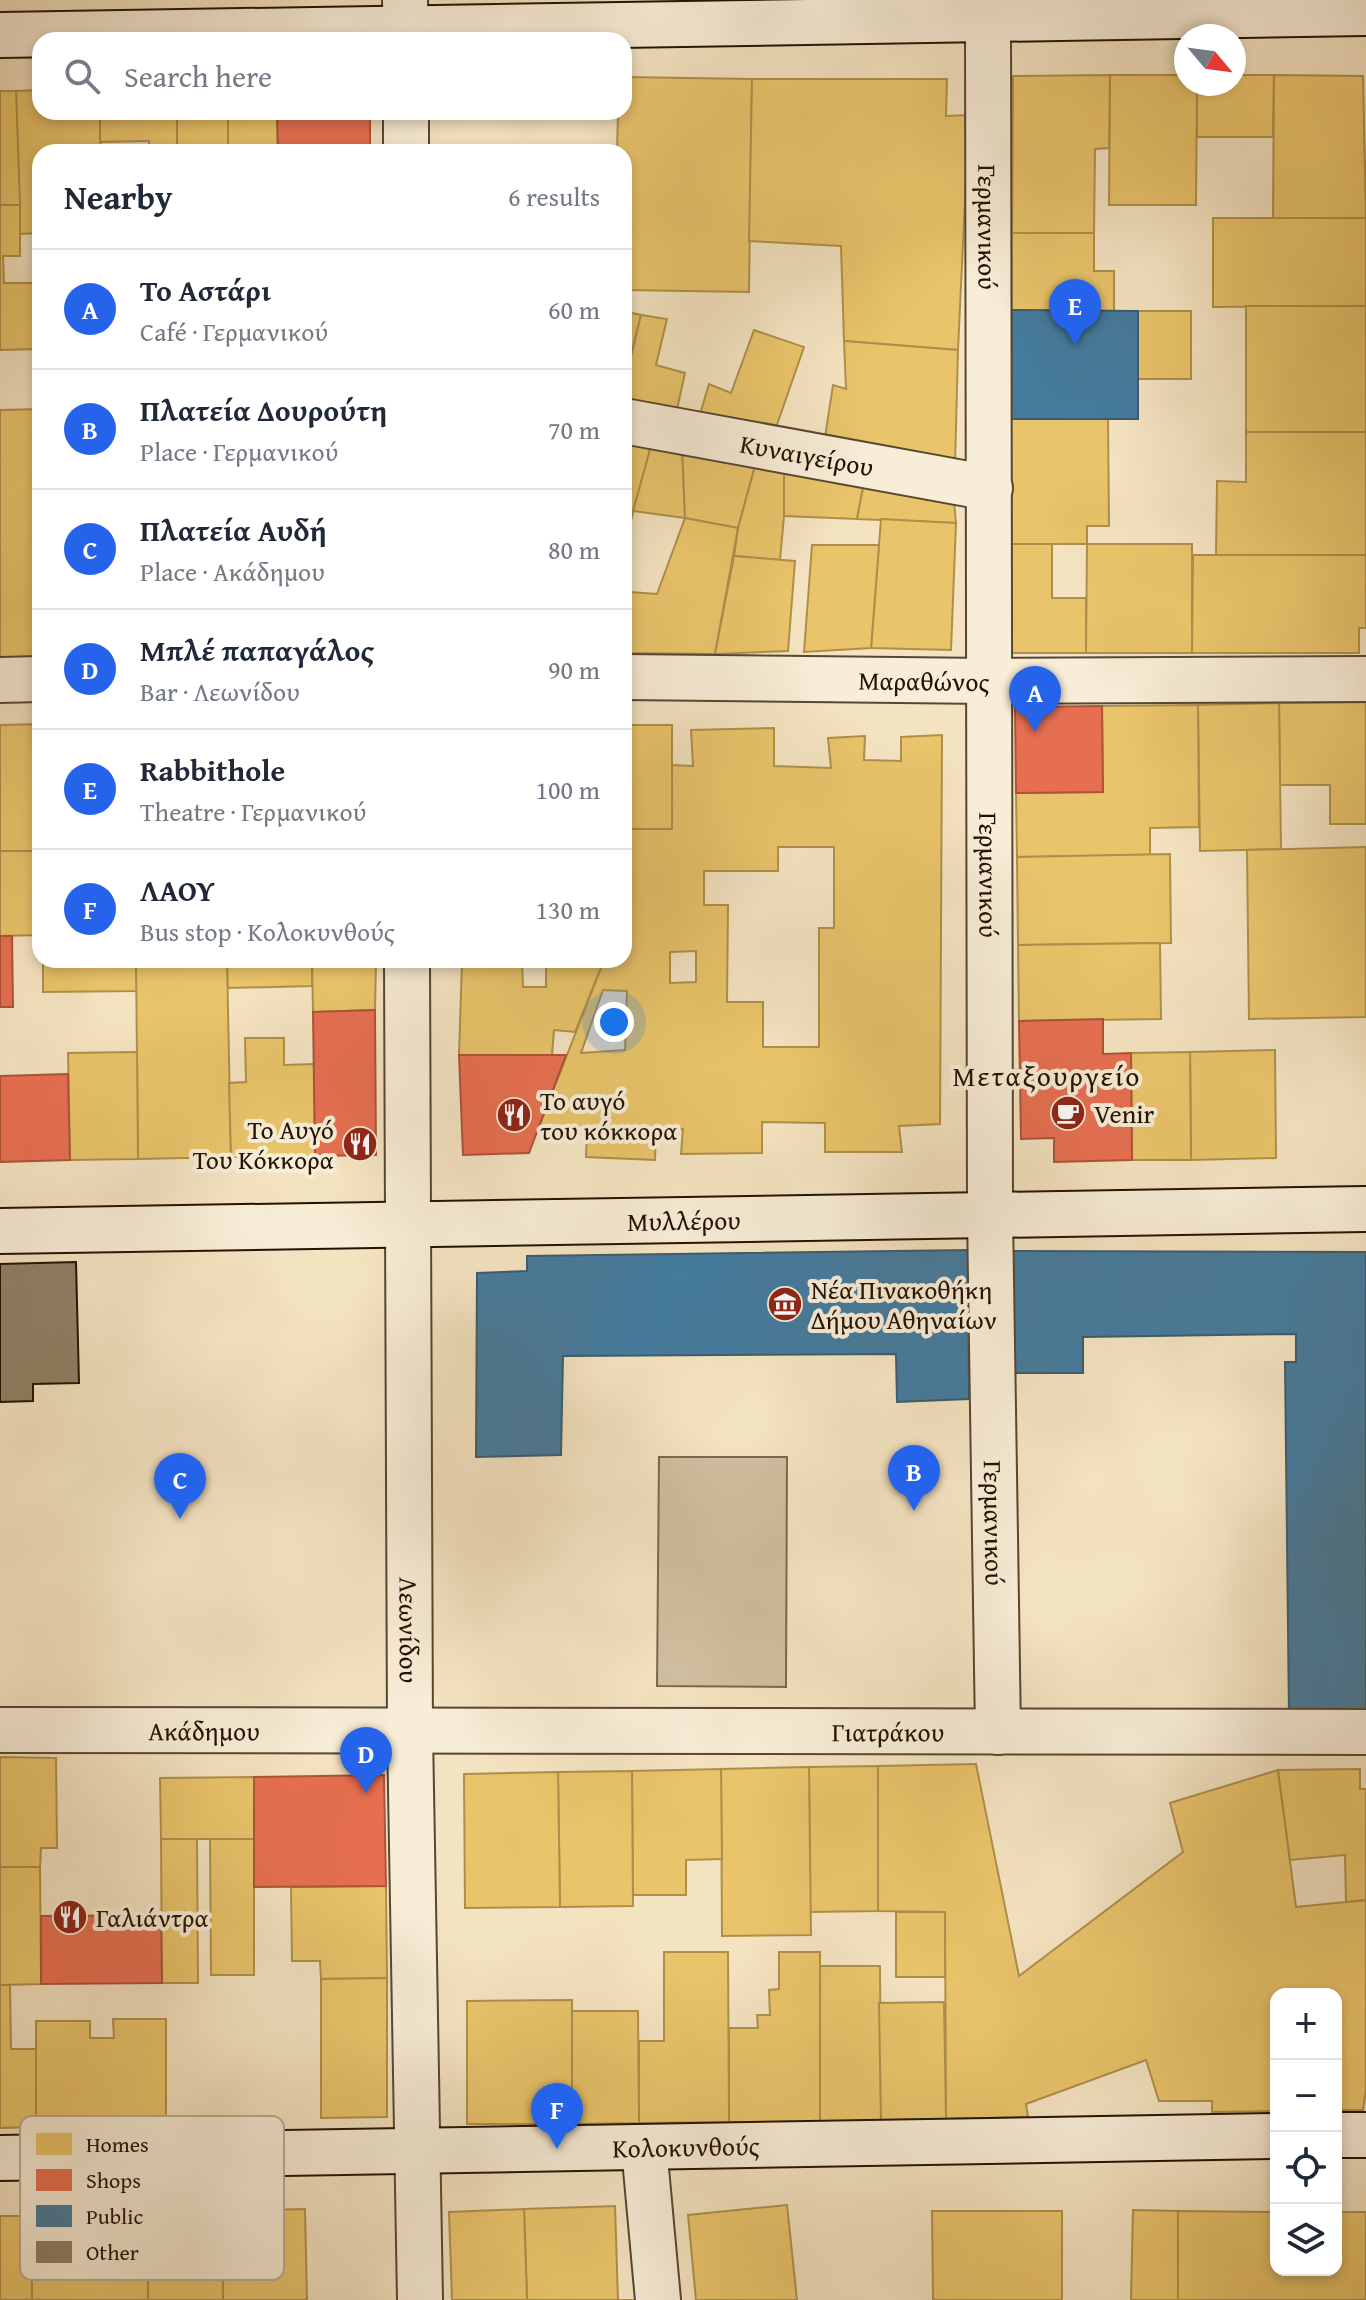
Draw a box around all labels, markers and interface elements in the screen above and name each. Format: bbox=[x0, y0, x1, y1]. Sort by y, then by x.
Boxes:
north arrow bbox=[1174, 24, 1246, 96]
search box bbox=[32, 32, 632, 120]
icon: search bbox=[60, 54, 104, 98]
text: Search here bbox=[124, 54, 272, 98]
street label: Γερμανικού bbox=[969, 164, 1008, 290]
text: Nearby bbox=[64, 172, 173, 221]
text: 6 results bbox=[508, 177, 600, 216]
text: Το Αστάρι bbox=[140, 268, 271, 312]
pin: E bbox=[1049, 279, 1101, 345]
text: A bbox=[82, 290, 98, 329]
text: 60 m bbox=[548, 290, 600, 329]
text: Café · Γερμανικού bbox=[140, 312, 328, 351]
text: Πλατεία Δουρούτη bbox=[140, 388, 387, 432]
text: B bbox=[82, 410, 98, 449]
text: 70 m bbox=[548, 410, 600, 449]
street label: Κυναιγείρου bbox=[737, 423, 877, 486]
text: Place · Γερμανικού bbox=[140, 432, 338, 471]
text: Πλατεία Αυδή bbox=[140, 508, 327, 552]
text: C bbox=[83, 530, 97, 569]
text: 80 m bbox=[548, 530, 600, 569]
text: Place · Ακάδημου bbox=[140, 552, 325, 591]
text: Μπλέ παπαγάλος bbox=[140, 628, 375, 672]
text: D bbox=[82, 650, 98, 689]
text: 90 m bbox=[548, 650, 600, 689]
street label: Μαραθώνος bbox=[858, 660, 990, 701]
pin: A bbox=[1009, 666, 1061, 732]
text: Bar · Λεωνίδου bbox=[140, 672, 300, 711]
text: Rabbithole bbox=[140, 748, 285, 792]
text: E bbox=[83, 770, 97, 809]
text: 100 m bbox=[535, 770, 600, 809]
text: Theatre · Γερμανικού bbox=[140, 792, 366, 831]
street label: Γερμανικού bbox=[970, 812, 1009, 938]
text: ΛΑΟΥ bbox=[140, 868, 215, 912]
text: F bbox=[83, 890, 97, 929]
text: 130 m bbox=[535, 890, 600, 929]
text: Bus stop · Κολοκυνθούς bbox=[140, 912, 395, 951]
your location bbox=[594, 1002, 634, 1042]
district label: Μεταξουργείο bbox=[953, 1055, 1141, 1096]
place label: Το αυγό του κόκκορα bbox=[540, 1081, 677, 1150]
cafe icon: Venir bbox=[1049, 1094, 1087, 1132]
place label: Venir bbox=[1094, 1094, 1155, 1133]
restaurant icon: Το αυγό του κόκκορα bbox=[495, 1096, 533, 1134]
place label: Το Αυγό Του Κόκκορα bbox=[193, 1110, 334, 1179]
restaurant icon: Το Αυγό Του Κόκκορα bbox=[341, 1125, 379, 1163]
street label: Μυλλέρου bbox=[627, 1200, 741, 1240]
place label: Νέα Πινακοθήκη Δήμου Αθηναίων bbox=[811, 1270, 997, 1339]
museum icon: Νέα Πινακοθήκη Δήμου Αθηναίων bbox=[766, 1285, 804, 1323]
pin: B bbox=[888, 1445, 940, 1511]
pin: C bbox=[154, 1453, 206, 1519]
street label: Γερμανικού bbox=[974, 1460, 1015, 1586]
street label: Λεωνίδου bbox=[390, 1577, 429, 1683]
street label: Ακάδημου bbox=[148, 1711, 260, 1750]
street label: Γιατράκου bbox=[832, 1712, 944, 1751]
pin: D bbox=[340, 1727, 392, 1793]
restaurant icon: Γαλιάντρα bbox=[51, 1898, 89, 1936]
place label: Γαλιάντρα bbox=[96, 1898, 209, 1937]
map controls bbox=[1270, 1988, 1342, 2276]
button: + bbox=[1270, 1988, 1342, 2060]
button: − bbox=[1270, 2060, 1342, 2132]
pin: F bbox=[531, 2083, 583, 2149]
legend bbox=[20, 2116, 284, 2280]
street label: Κολοκυνθούς bbox=[612, 2125, 760, 2167]
text: Homes bbox=[86, 2128, 149, 2160]
button: locate bbox=[1270, 2132, 1342, 2204]
text: Shops bbox=[86, 2164, 141, 2196]
text: Public bbox=[86, 2200, 143, 2232]
button: layers bbox=[1270, 2204, 1342, 2276]
text: Other bbox=[86, 2236, 139, 2268]

